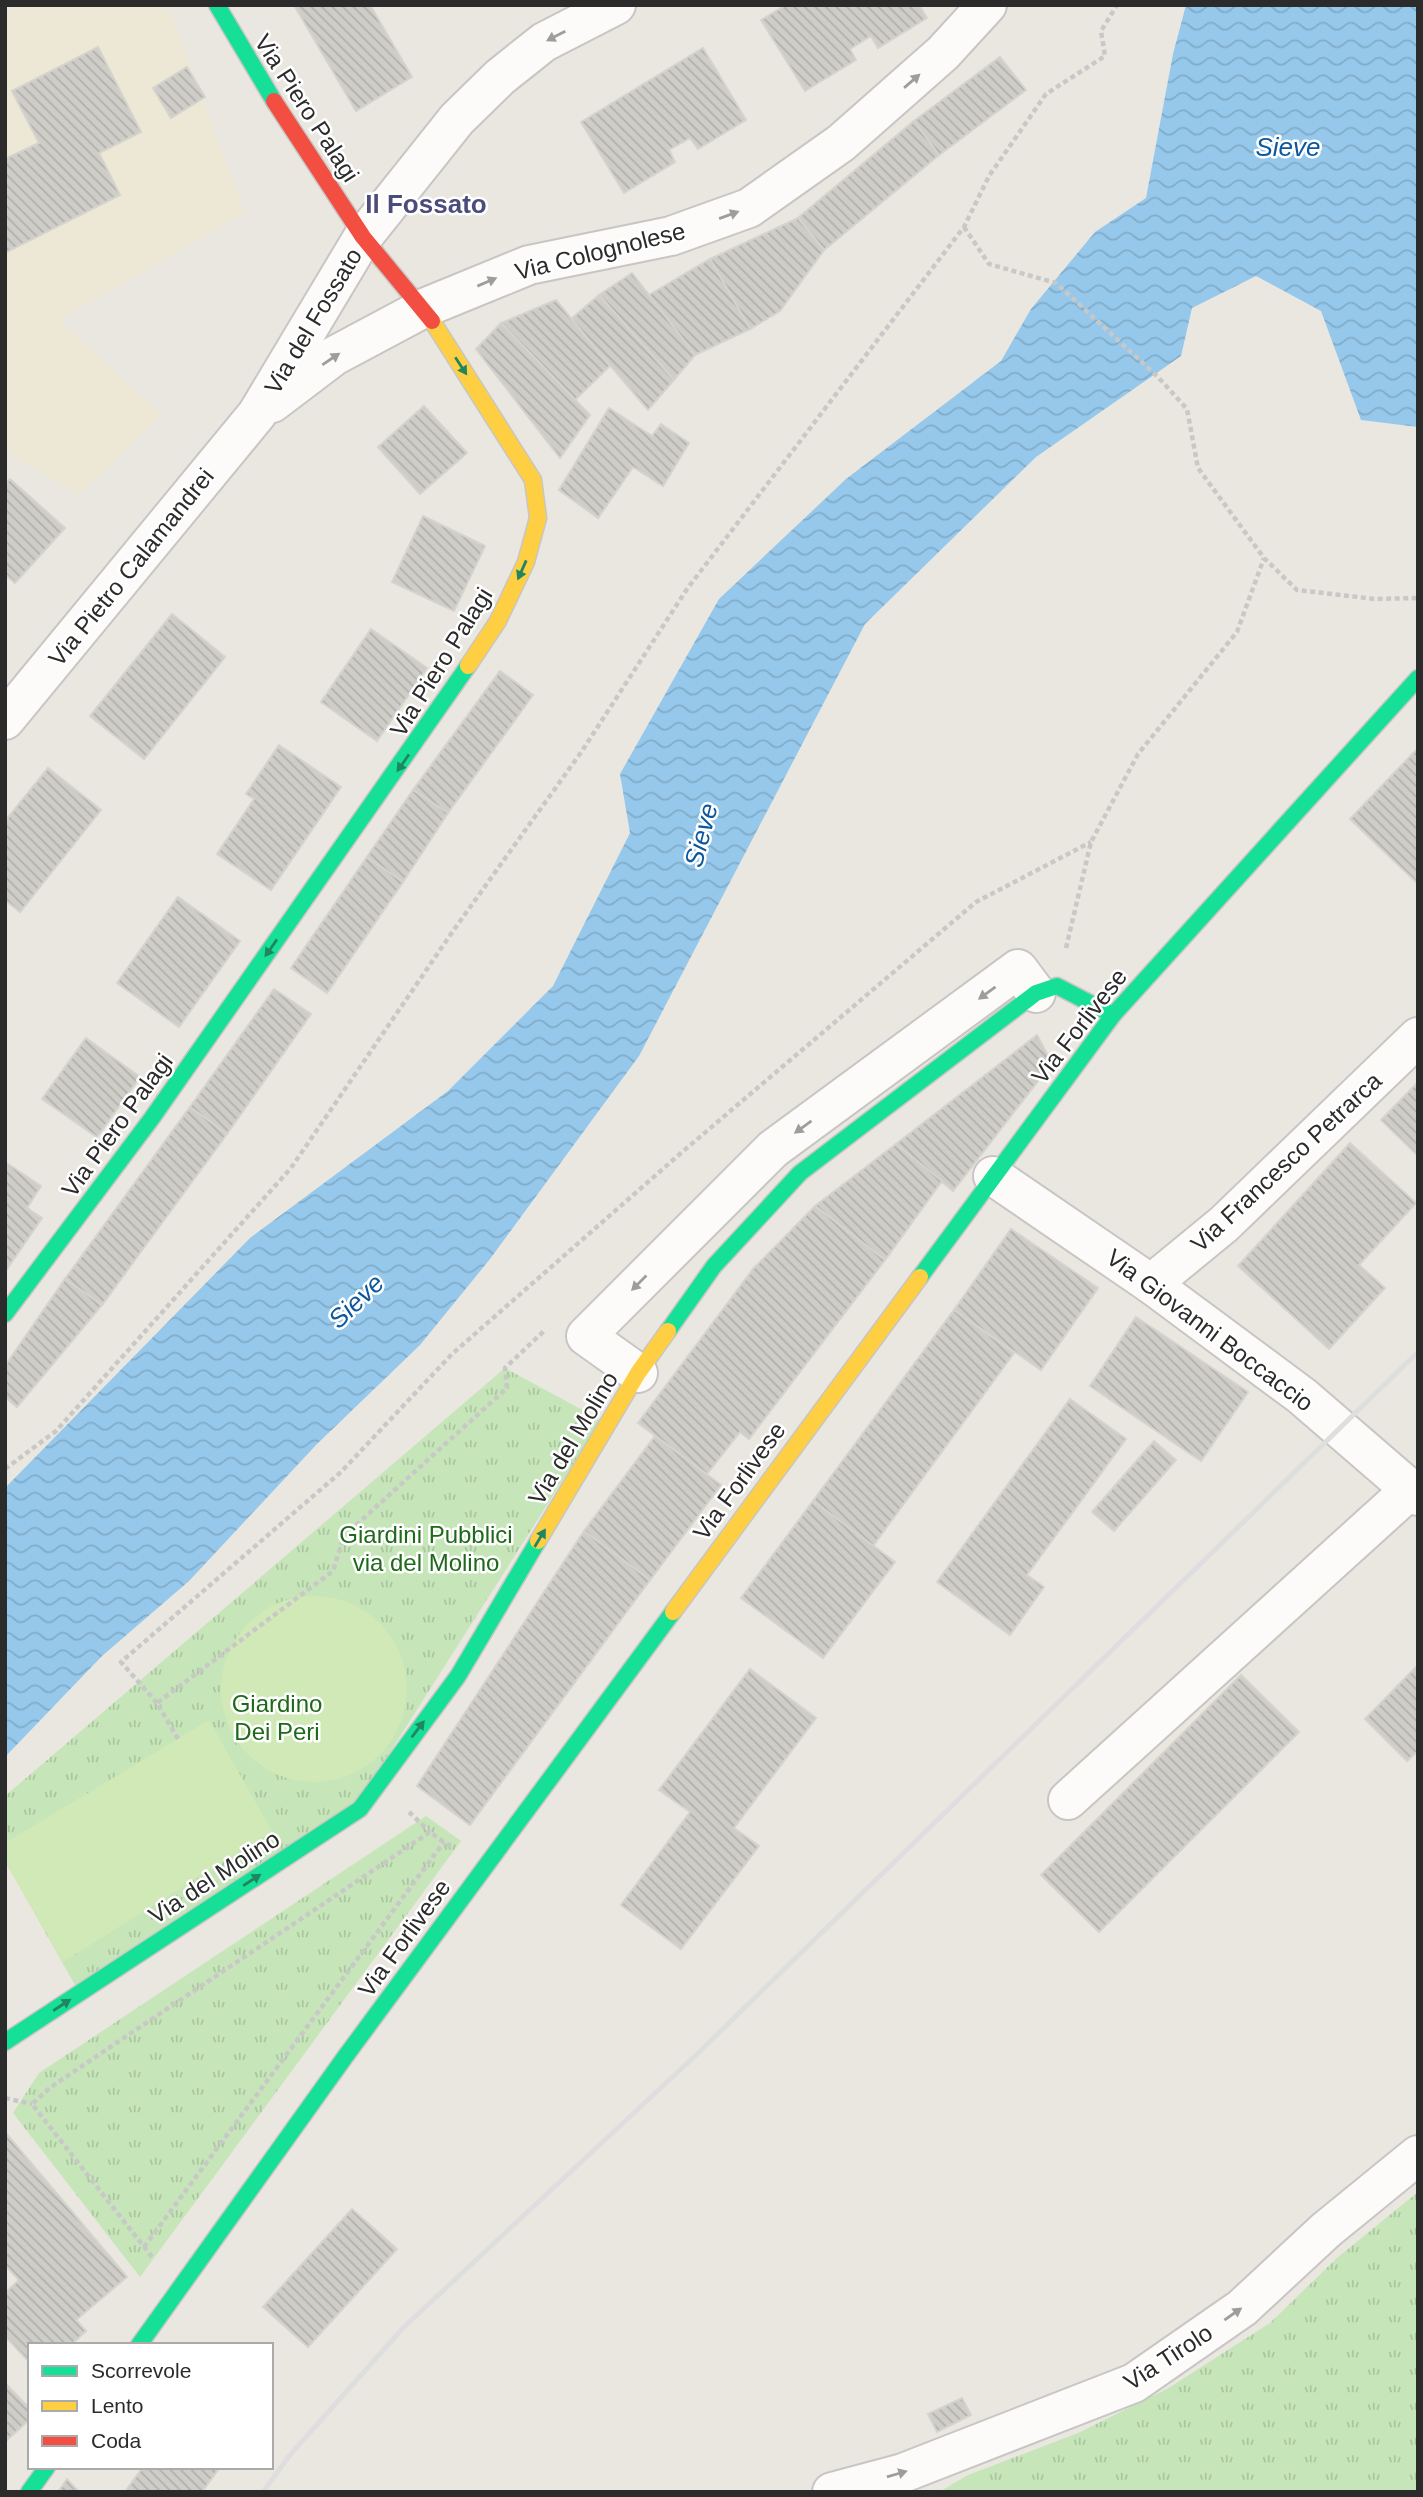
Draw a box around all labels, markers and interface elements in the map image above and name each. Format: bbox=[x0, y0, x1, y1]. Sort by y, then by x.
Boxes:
street label: Via Piero Palagi bbox=[249, 29, 365, 187]
one-way arrow bbox=[545, 30, 565, 42]
one-way arrow bbox=[903, 73, 921, 89]
water label: Sieve bbox=[1255, 132, 1321, 162]
district label: Il Fossato bbox=[365, 189, 487, 219]
one-way arrow bbox=[719, 209, 740, 220]
street label: Via Colognolese bbox=[512, 217, 688, 285]
street label: Via del Fossato bbox=[259, 243, 367, 399]
one-way arrow bbox=[477, 276, 498, 287]
one-way arrow bbox=[322, 352, 340, 366]
one-way arrow bbox=[454, 356, 467, 375]
street label: Via Pietro Calamandrei bbox=[43, 463, 219, 671]
one-way arrow bbox=[516, 559, 527, 580]
street label: Via Piero Palagi bbox=[384, 583, 498, 741]
one-way arrow bbox=[396, 754, 410, 772]
water label: Sieve bbox=[678, 800, 724, 870]
one-way arrow bbox=[264, 939, 278, 957]
street label: Via Forlivese bbox=[1026, 963, 1132, 1089]
one-way arrow bbox=[978, 985, 996, 999]
street label: Via Piero Palagi bbox=[56, 1048, 178, 1202]
street label: Via Francesco Petrarca bbox=[1185, 1066, 1387, 1257]
one-way arrow bbox=[794, 1120, 812, 1134]
street label: Via Giovanni Boccaccio bbox=[1101, 1243, 1319, 1417]
water label: Sieve bbox=[322, 1268, 390, 1334]
one-way arrow bbox=[630, 1275, 647, 1292]
street label: Via del Molino bbox=[523, 1367, 623, 1509]
street label: Via Forlivese bbox=[687, 1417, 791, 1545]
park label: Giardini Pubblici via del Molino bbox=[339, 1521, 513, 1576]
one-way arrow bbox=[534, 1528, 547, 1547]
park label: Giardino Dei Peri bbox=[232, 1690, 322, 1745]
one-way arrow bbox=[411, 1721, 426, 1739]
street label: Via del Molino bbox=[144, 1825, 284, 1929]
one-way arrow bbox=[242, 1873, 262, 1886]
street label: Via Forlivese bbox=[352, 1874, 456, 2002]
one-way arrow bbox=[53, 1998, 71, 2012]
one-way arrow bbox=[1224, 2307, 1242, 2321]
street label: Via Tirolo bbox=[1119, 2319, 1217, 2395]
legend bbox=[28, 2343, 273, 2469]
text: Scorrevole bbox=[91, 2359, 191, 2382]
text: Lento bbox=[91, 2394, 144, 2417]
text: Coda bbox=[91, 2429, 142, 2452]
one-way arrow bbox=[887, 2468, 909, 2479]

